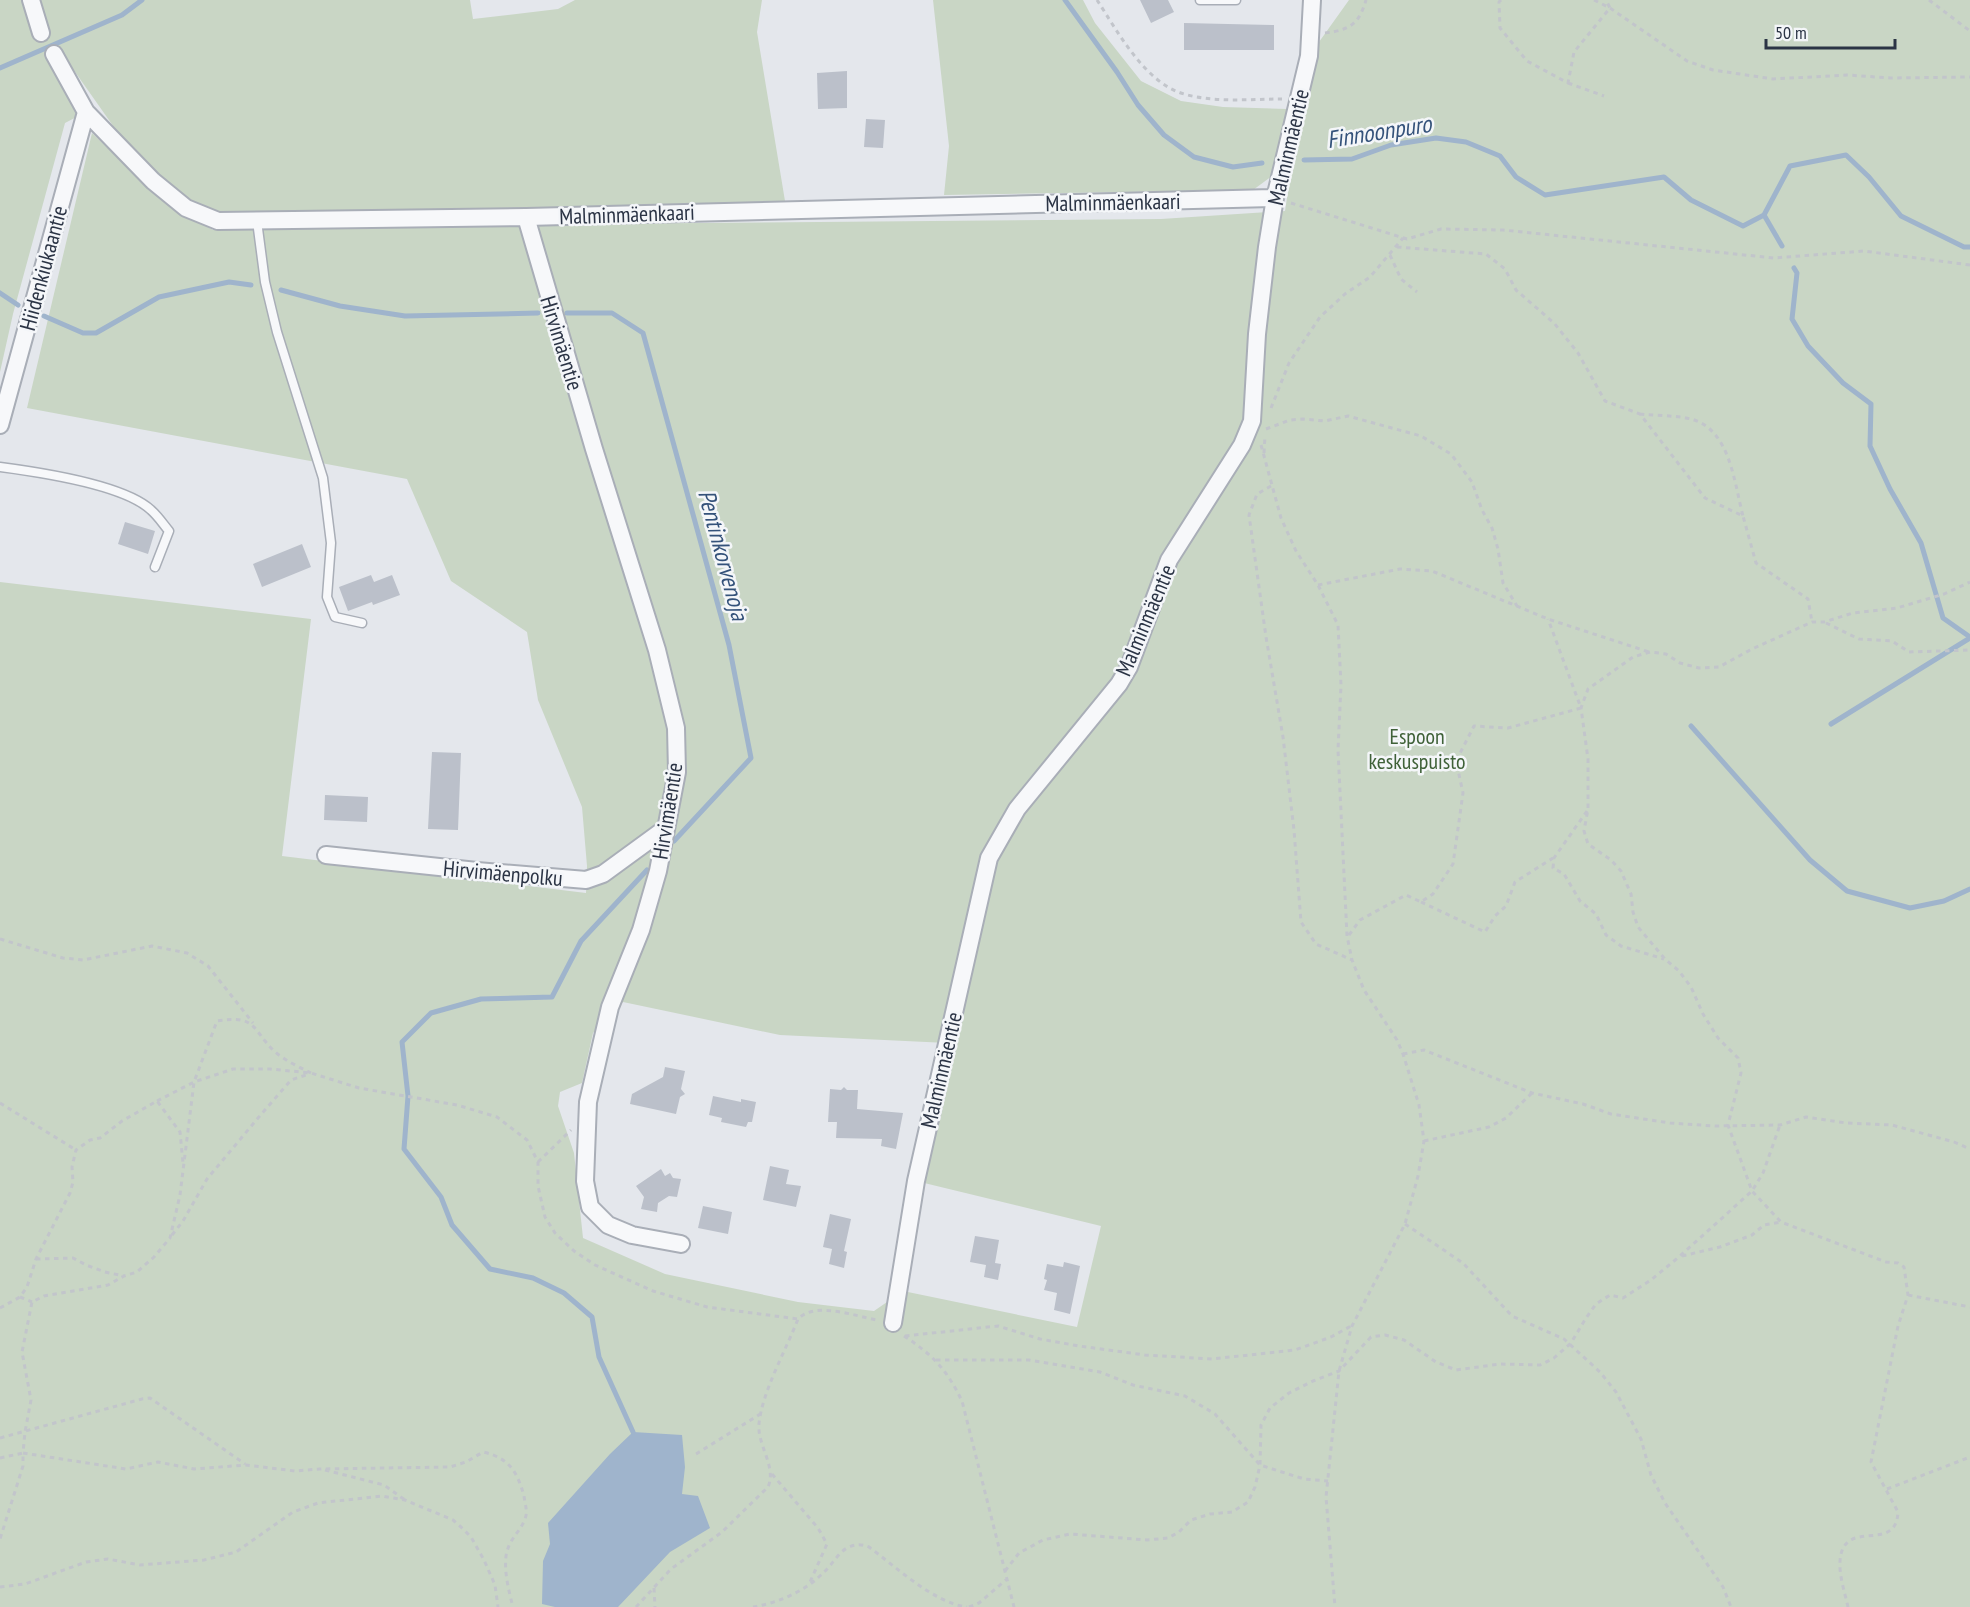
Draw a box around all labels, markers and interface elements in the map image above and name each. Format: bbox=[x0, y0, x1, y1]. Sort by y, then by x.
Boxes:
scale bar bbox=[1766, 12, 1895, 50]
text: 50 m bbox=[1775, 21, 1807, 44]
street label: Malminmäentie bbox=[1261, 86, 1315, 208]
water label: Finnoonpuro bbox=[1325, 108, 1435, 155]
street label: Malminmäenkaari bbox=[1045, 187, 1181, 217]
street label: Malminmäenkaari bbox=[559, 198, 695, 230]
street label: Hiidenkiukaantie bbox=[13, 202, 73, 334]
street label: Hirvimäentie bbox=[534, 292, 590, 394]
water label: Pentinkorvenoja bbox=[691, 486, 756, 625]
street label: Malminmäentie bbox=[1109, 560, 1181, 680]
park label: Espoon keskuspuisto bbox=[1368, 722, 1466, 775]
street label: Hirvimäentie bbox=[646, 761, 688, 861]
street label: Hirvimäenpolku bbox=[442, 854, 564, 892]
street label: Malminmäentie bbox=[914, 1009, 968, 1131]

